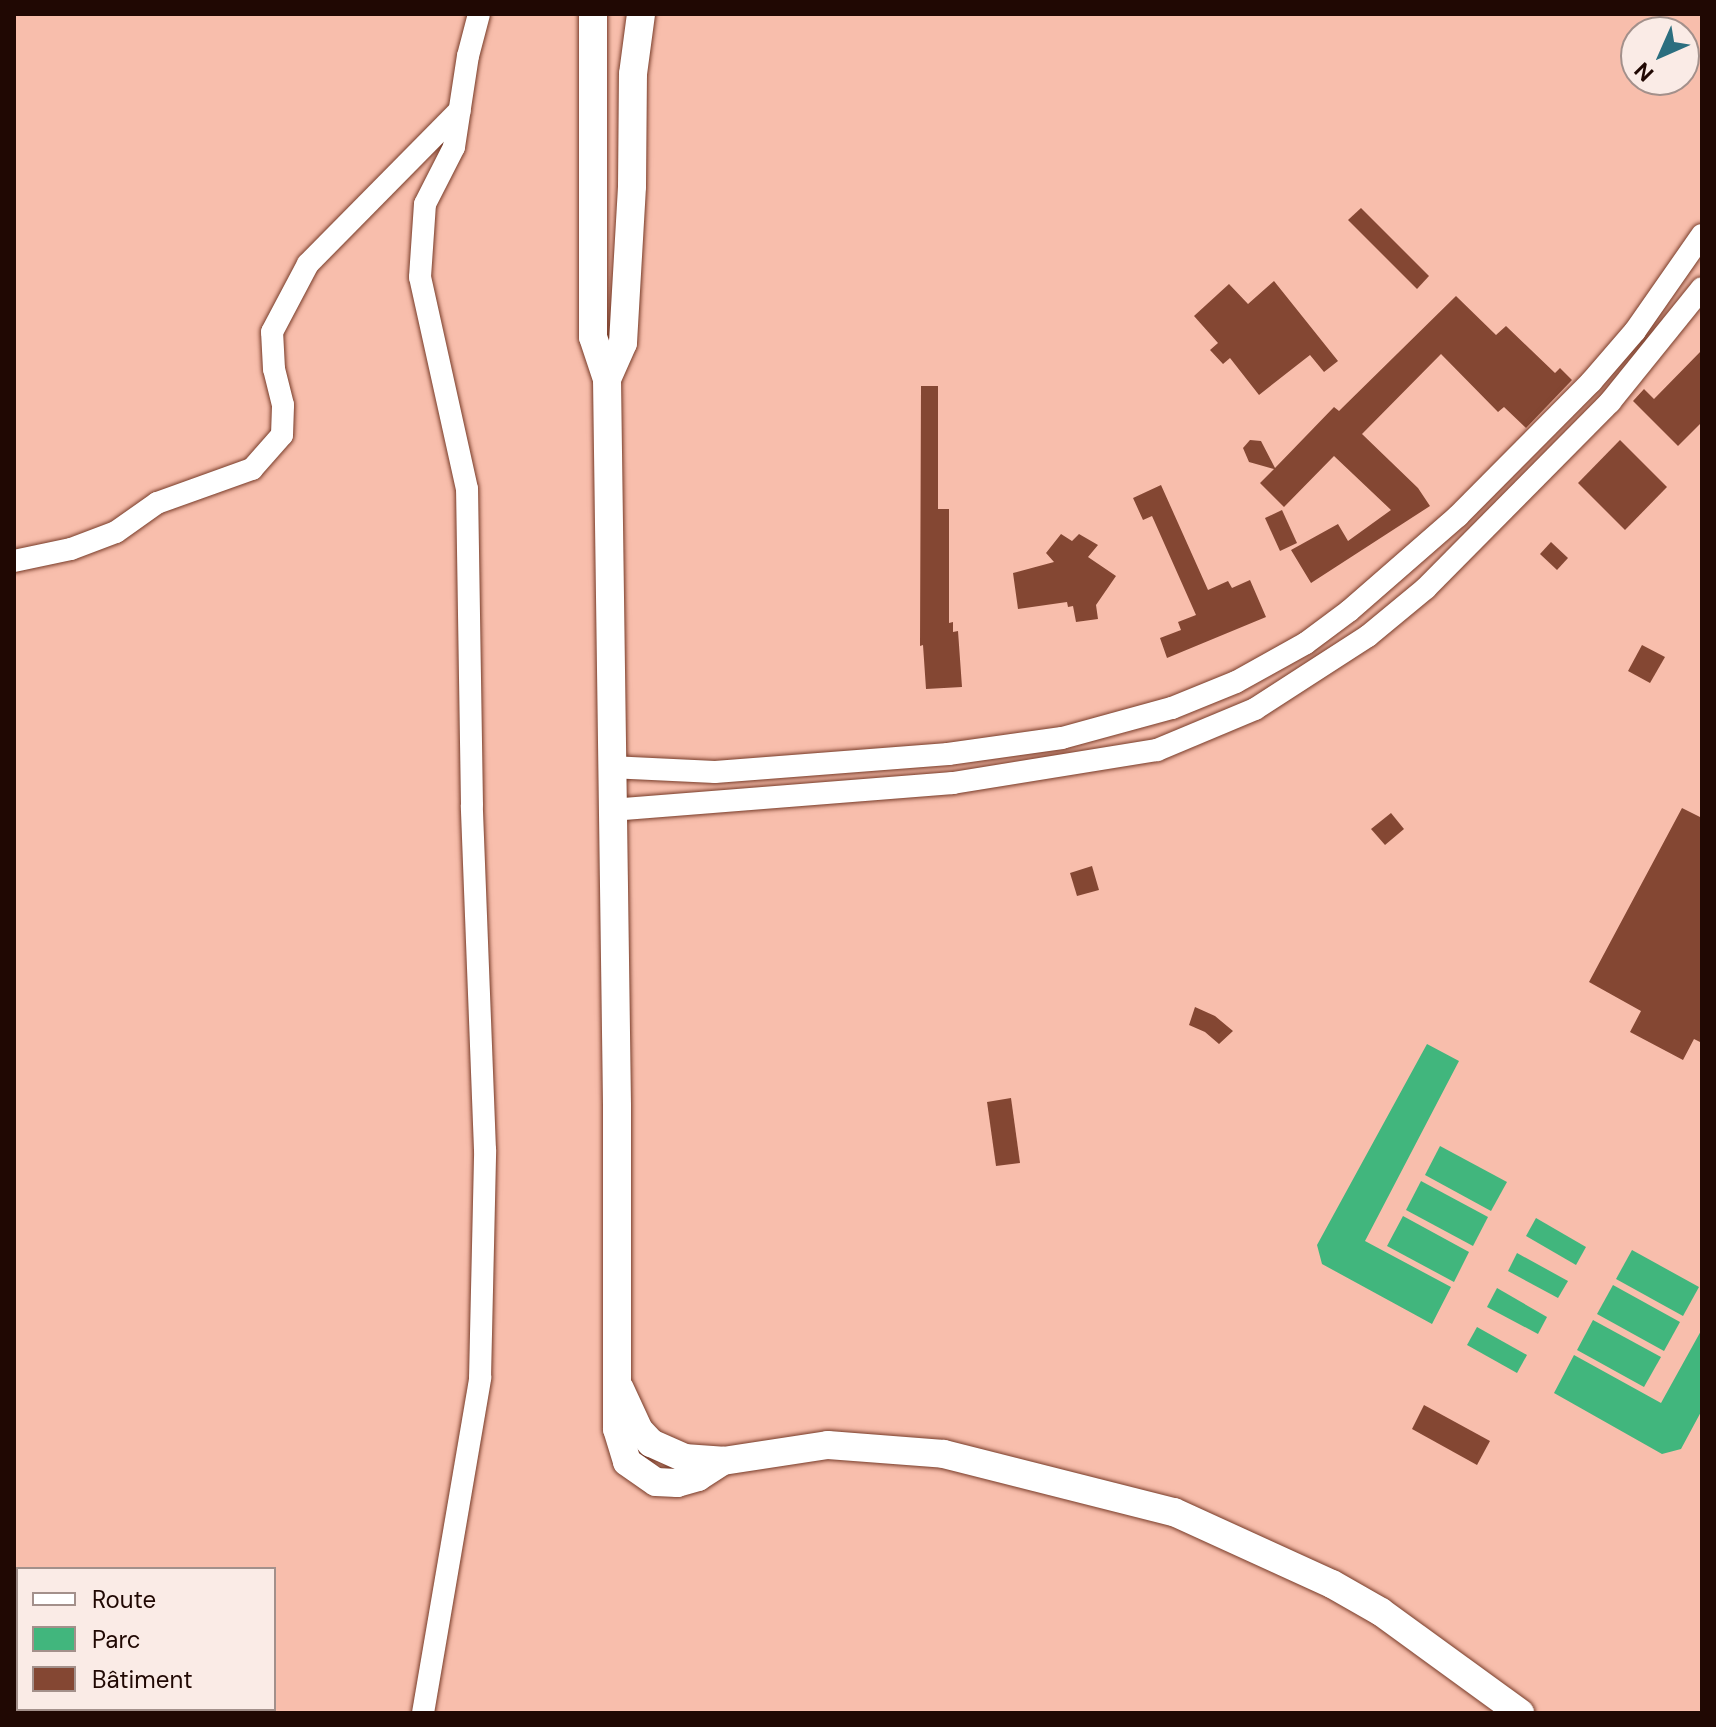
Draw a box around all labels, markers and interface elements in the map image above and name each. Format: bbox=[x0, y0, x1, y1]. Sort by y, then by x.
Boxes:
north arrow bbox=[1620, 16, 1700, 96]
text: N bbox=[1628, 56, 1660, 88]
legend bbox=[16, 1567, 276, 1711]
text: Route bbox=[92, 1584, 156, 1615]
text: Parc bbox=[92, 1624, 141, 1655]
text: Bâtiment bbox=[92, 1664, 193, 1695]

